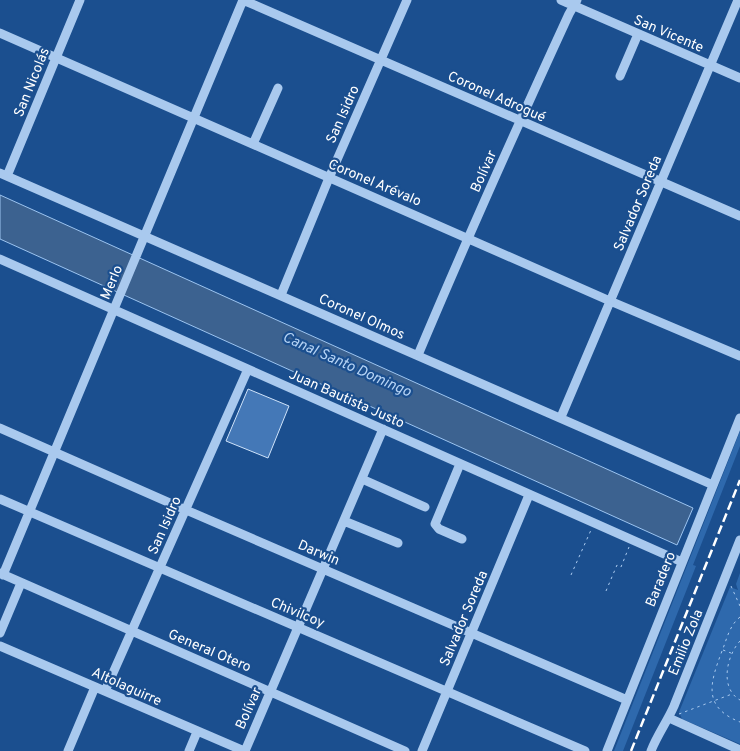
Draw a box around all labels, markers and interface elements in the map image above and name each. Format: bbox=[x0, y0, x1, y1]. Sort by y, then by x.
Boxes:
street label: San Vicente bbox=[631, 12, 706, 57]
street label: San Nicolás bbox=[11, 45, 54, 120]
street label: Coronel Adrogué bbox=[445, 68, 548, 127]
street label: San Isidro bbox=[323, 83, 364, 146]
street label: Bolívar bbox=[468, 147, 501, 195]
street label: Salvador Soreda bbox=[611, 153, 666, 254]
street label: Coronel Arévalo bbox=[325, 156, 424, 211]
street label: Merlo bbox=[98, 263, 127, 302]
street label: Coronel Olmos bbox=[316, 291, 407, 344]
water label: Canal Santo Domingo bbox=[279, 328, 414, 402]
street label: Juan Bautista Justo bbox=[286, 366, 407, 433]
street label: San Isidro bbox=[145, 494, 186, 557]
street label: Darwin bbox=[295, 537, 342, 570]
street label: Baradero bbox=[643, 549, 680, 610]
street label: Salvador Soreda bbox=[437, 568, 492, 669]
street label: Chivilcoy bbox=[268, 594, 327, 632]
street label: Emilio Zola bbox=[665, 607, 707, 678]
street label: General Otero bbox=[165, 626, 254, 677]
street label: Altolaguirre bbox=[89, 664, 164, 710]
street label: Bolívar bbox=[233, 684, 266, 732]

